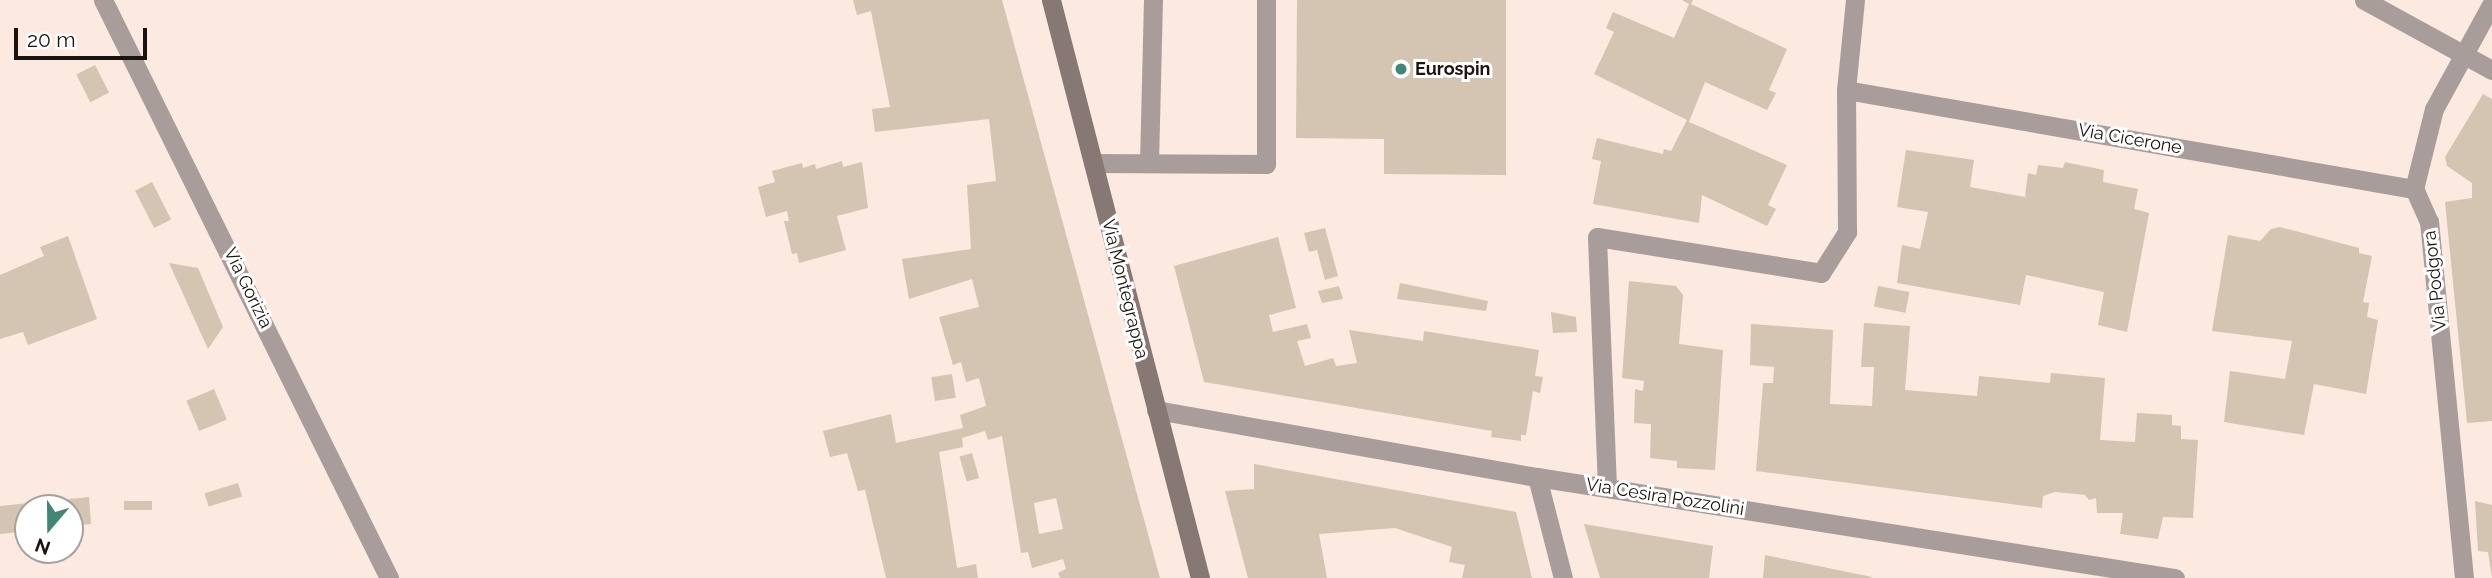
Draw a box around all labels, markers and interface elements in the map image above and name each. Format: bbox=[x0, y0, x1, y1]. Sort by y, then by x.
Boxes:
scale bar bbox=[18, 14, 150, 58]
text: 20 m bbox=[27, 27, 75, 52]
place label: Eurospin bbox=[1415, 58, 1490, 80]
marker: Eurospin bbox=[1393, 61, 1409, 77]
street label: Via Cicerone bbox=[2076, 119, 2184, 159]
street label: Via Montegrappa bbox=[1097, 217, 1153, 361]
street label: Via Podgora bbox=[2419, 229, 2451, 333]
street label: Via Gorizia bbox=[219, 244, 277, 332]
street label: Via Cesira Pozzolini bbox=[1584, 474, 1746, 520]
north arrow bbox=[14, 494, 84, 564]
text: N bbox=[32, 534, 53, 560]

